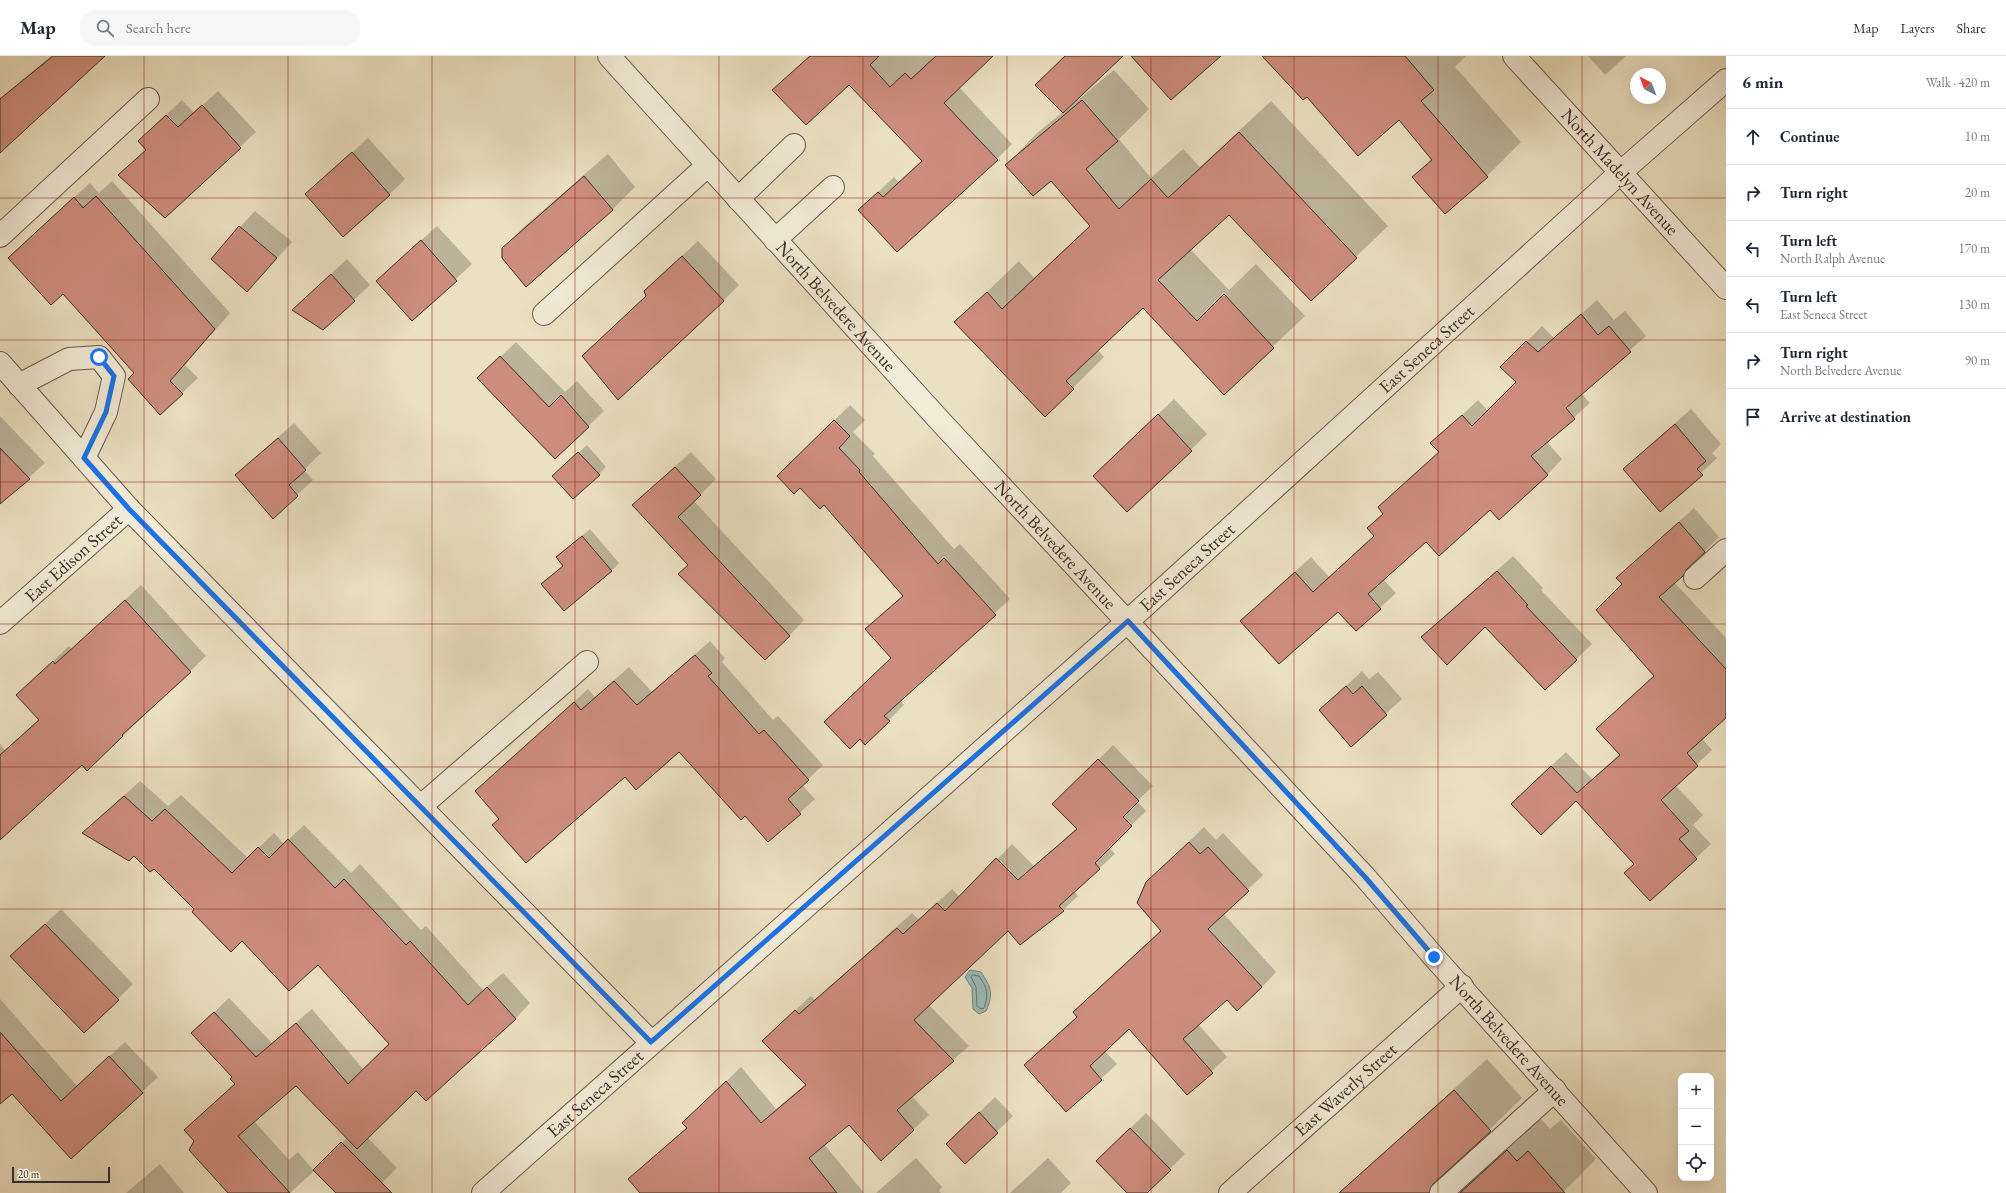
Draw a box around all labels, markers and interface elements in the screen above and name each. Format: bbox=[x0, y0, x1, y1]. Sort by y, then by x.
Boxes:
search box bbox=[80, 10, 360, 46]
text: Map bbox=[20, 15, 56, 40]
icon: search bbox=[94, 17, 116, 39]
text: Search here bbox=[126, 18, 191, 37]
text: Map bbox=[1853, 19, 1878, 37]
text: Layers bbox=[1900, 19, 1935, 37]
text: Share bbox=[1957, 19, 1986, 37]
north arrow bbox=[1630, 68, 1666, 104]
text: 6 min bbox=[1742, 71, 1783, 93]
text: Walk · 420 m bbox=[1926, 74, 1990, 91]
street label: North Madelyn Avenue bbox=[1556, 103, 1684, 240]
icon: ahead bbox=[1742, 126, 1764, 148]
text: Continue bbox=[1780, 127, 1840, 146]
text: 10 m bbox=[1965, 128, 1990, 145]
icon: right bbox=[1742, 182, 1764, 204]
text: Turn right bbox=[1780, 183, 1848, 202]
text: 20 m bbox=[1965, 184, 1990, 201]
text: Turn left bbox=[1780, 231, 1837, 250]
street label: North Belvedere Avenue bbox=[771, 236, 902, 376]
icon: left bbox=[1742, 238, 1764, 260]
text: 170 m bbox=[1959, 240, 1990, 257]
text: North Ralph Avenue bbox=[1780, 250, 1885, 267]
text: Turn left bbox=[1780, 287, 1837, 306]
icon: left bbox=[1742, 294, 1764, 316]
text: 130 m bbox=[1959, 296, 1990, 313]
street label: East Seneca Street bbox=[1374, 299, 1479, 398]
text: East Seneca Street bbox=[1780, 306, 1867, 323]
text: Turn right bbox=[1780, 343, 1848, 362]
route start bbox=[90, 348, 108, 366]
icon: right bbox=[1742, 350, 1764, 372]
text: 90 m bbox=[1965, 352, 1990, 369]
text: North Belvedere Avenue bbox=[1780, 362, 1902, 379]
icon: arrive bbox=[1742, 406, 1764, 428]
text: Arrive at destination bbox=[1780, 407, 1911, 426]
street label: North Belvedere Avenue bbox=[990, 475, 1122, 614]
street label: East Edison Street bbox=[20, 508, 127, 607]
street label: East Seneca Street bbox=[1134, 517, 1240, 616]
route end bbox=[1425, 948, 1443, 966]
street label: North Belvedere Avenue bbox=[1445, 970, 1574, 1111]
street label: East Waverly Street bbox=[1289, 1038, 1402, 1141]
street label: East Seneca Street bbox=[542, 1044, 648, 1142]
map controls bbox=[1678, 1073, 1714, 1181]
button: + bbox=[1678, 1073, 1714, 1109]
button: − bbox=[1678, 1109, 1714, 1145]
button: locate bbox=[1678, 1145, 1714, 1181]
scale bar bbox=[12, 1165, 110, 1184]
text: 20 m bbox=[18, 1167, 39, 1181]

